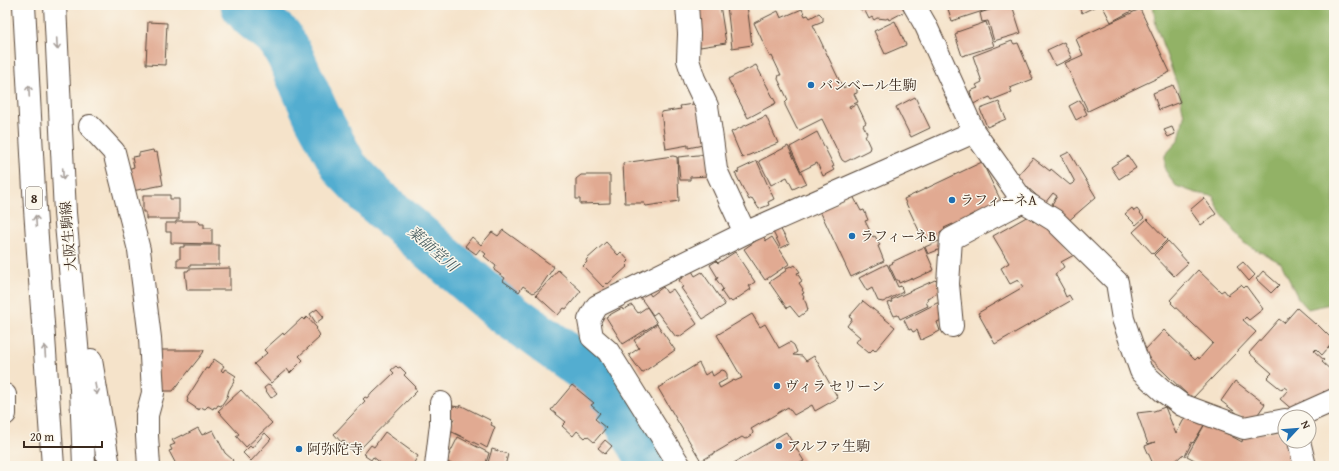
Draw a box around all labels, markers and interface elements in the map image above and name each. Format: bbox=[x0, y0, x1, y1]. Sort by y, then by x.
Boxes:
one-way arrow bbox=[53, 37, 60, 50]
place label: バンベール生駒 bbox=[819, 75, 917, 95]
marker: バンベール生駒 bbox=[806, 80, 816, 90]
one-way arrow bbox=[25, 85, 32, 98]
one-way arrow bbox=[60, 167, 67, 180]
road number: 8 bbox=[26, 187, 42, 209]
place label: ラフィーネA bbox=[960, 190, 1037, 210]
marker: ラフィーネA bbox=[947, 195, 957, 205]
street label: 大阪生駒線 bbox=[55, 200, 81, 272]
one-way arrow bbox=[32, 215, 39, 228]
water label: 薬師堂川 bbox=[404, 221, 464, 278]
place label: ラフィーネB bbox=[860, 226, 936, 246]
marker: ラフィーネB bbox=[847, 231, 857, 241]
one-way arrow bbox=[42, 345, 49, 358]
place label: ヴィラ セリーン bbox=[785, 376, 885, 396]
marker: ヴィラ セリーン bbox=[772, 381, 782, 391]
one-way arrow bbox=[92, 382, 100, 395]
north arrow bbox=[1277, 409, 1317, 449]
text: N bbox=[1297, 418, 1315, 432]
scale bar bbox=[24, 423, 102, 449]
text: 20 m bbox=[30, 428, 54, 445]
place label: アルファ生駒 bbox=[787, 436, 870, 456]
place label: 阿弥陀寺 bbox=[307, 439, 363, 459]
marker: アルファ生駒 bbox=[774, 441, 784, 451]
marker: 阿弥陀寺 bbox=[294, 444, 304, 454]

